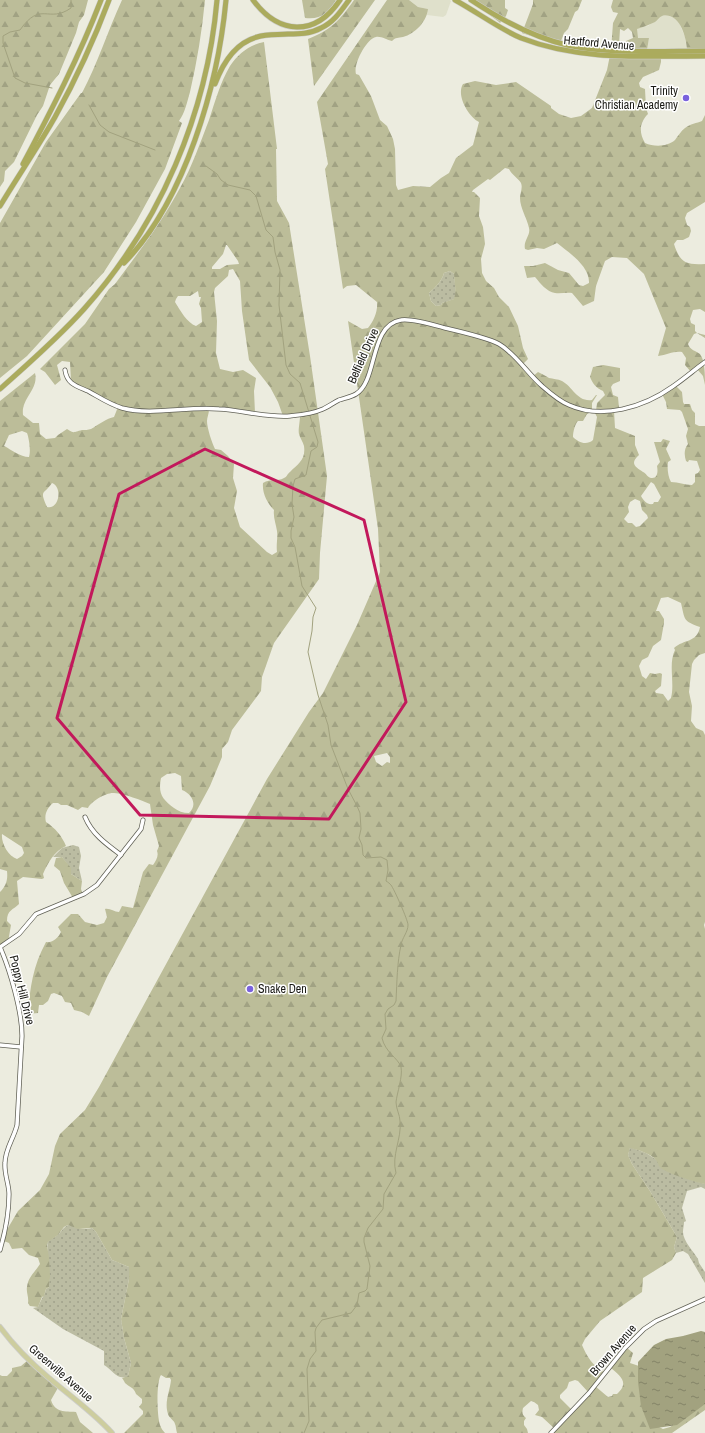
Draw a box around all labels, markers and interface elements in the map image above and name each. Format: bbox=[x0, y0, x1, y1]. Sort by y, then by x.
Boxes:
street label: Hartford Avenue bbox=[563, 32, 635, 54]
place label: Trinity Christian Academy bbox=[595, 83, 678, 113]
marker: Trinity Christian Academy bbox=[681, 93, 691, 103]
street label: Belfield Drive bbox=[344, 326, 382, 386]
street label: Poppy Hill Drive bbox=[6, 954, 38, 1026]
place label: Snake Den bbox=[258, 981, 307, 997]
marker: Snake Den bbox=[245, 984, 255, 994]
street label: Brown Avenue bbox=[586, 1321, 640, 1379]
street label: Greenville Avenue bbox=[25, 1341, 97, 1405]

